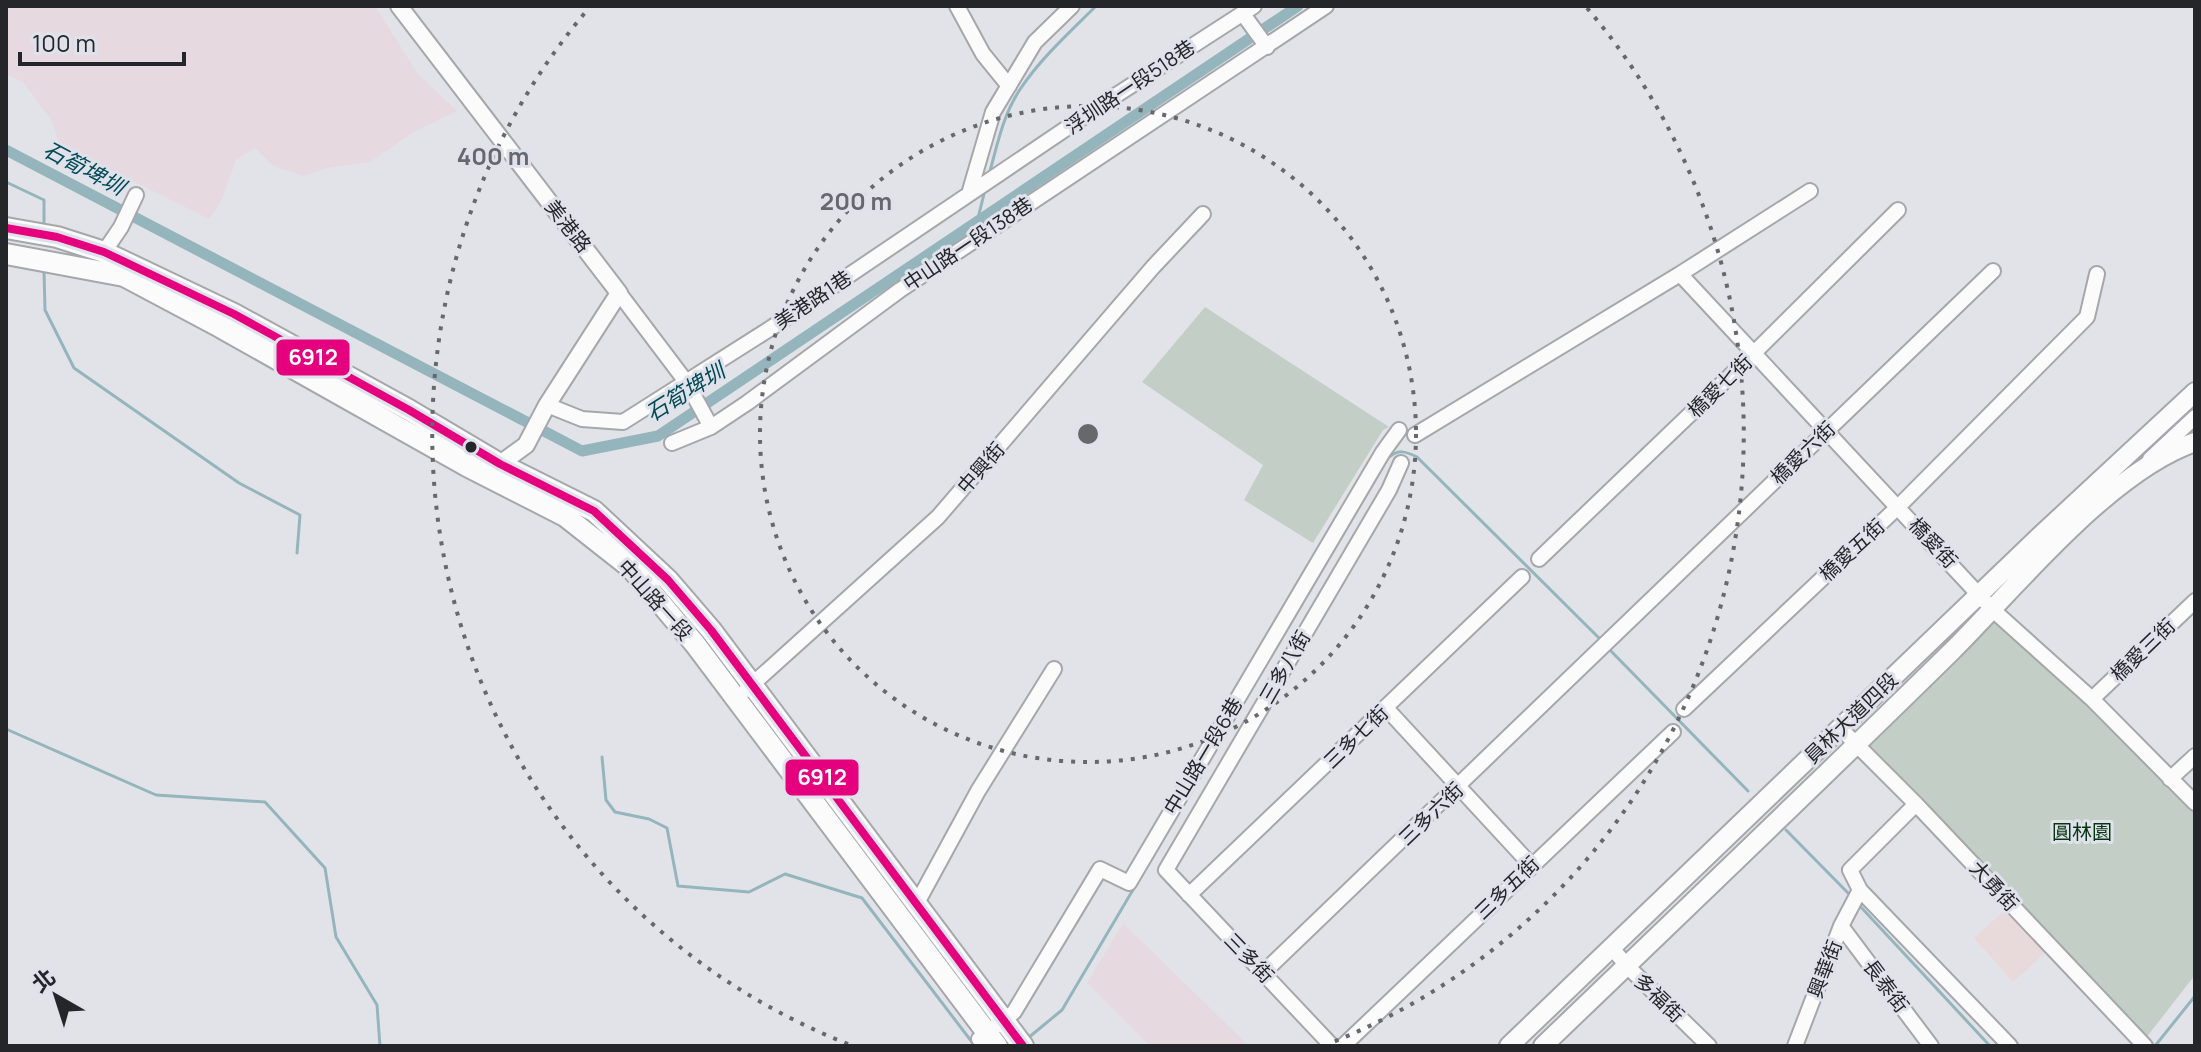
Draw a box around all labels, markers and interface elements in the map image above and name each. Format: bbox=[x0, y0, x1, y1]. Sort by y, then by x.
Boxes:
scale bar bbox=[20, 16, 184, 66]
text: 100 m bbox=[32, 26, 96, 59]
street label: 浮圳路一段518巷 bbox=[1060, 33, 1200, 140]
water label: 石筍埤圳 bbox=[38, 134, 133, 203]
text: 400 m bbox=[457, 139, 529, 172]
text: 200 m bbox=[820, 184, 892, 217]
street label: 中山路一段138巷 bbox=[898, 190, 1038, 297]
street label: 美港路 bbox=[539, 194, 598, 258]
street label: 美港路1巷 bbox=[769, 264, 857, 335]
line badge: 6912 bbox=[275, 338, 351, 377]
text: 6912 bbox=[288, 342, 338, 372]
street label: 橋愛七街 bbox=[1682, 348, 1758, 423]
water label: 石筍埤圳 bbox=[640, 354, 733, 428]
street label: 橋愛六街 bbox=[1765, 415, 1841, 490]
centre of rings bbox=[1074, 420, 1102, 448]
street label: 中興街 bbox=[951, 436, 1010, 499]
unlabelled marker bbox=[463, 439, 479, 455]
street label: 橋愛五街 bbox=[1813, 512, 1890, 587]
street label: 橋愛街 bbox=[1903, 512, 1964, 574]
street label: 中山路一段 bbox=[612, 553, 699, 646]
street label: 橋愛三街 bbox=[2105, 612, 2181, 687]
street label: 三多八街 bbox=[1253, 625, 1316, 708]
street label: 員林大道四段 bbox=[1798, 666, 1903, 769]
street label: 中山路一段6巷 bbox=[1157, 692, 1248, 819]
street label: 三多七街 bbox=[1318, 699, 1394, 774]
line badge: 6912 bbox=[784, 758, 860, 797]
text: 6912 bbox=[797, 762, 847, 792]
street label: 三多六街 bbox=[1393, 776, 1469, 851]
park label: 圓林園 bbox=[2052, 818, 2112, 845]
street label: 三多五街 bbox=[1469, 850, 1545, 925]
street label: 大勇街 bbox=[1964, 855, 2025, 917]
street label: 三多街 bbox=[1219, 927, 1280, 989]
street label: 興華街 bbox=[1801, 936, 1848, 1002]
street label: 長泰街 bbox=[1858, 954, 1915, 1018]
north arrow bbox=[16, 956, 96, 1036]
text: 北 bbox=[25, 962, 61, 999]
street label: 多福街 bbox=[1628, 967, 1690, 1028]

